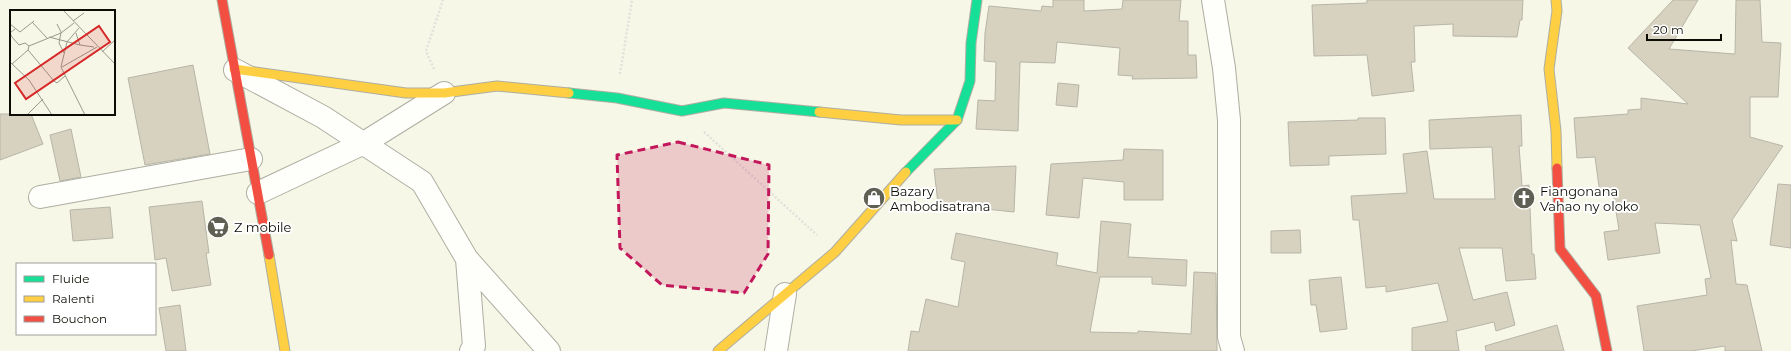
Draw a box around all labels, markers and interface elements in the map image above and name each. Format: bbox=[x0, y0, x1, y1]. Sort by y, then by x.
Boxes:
inset map bbox=[10, 10, 115, 115]
scale bar bbox=[1647, 16, 1721, 42]
text: 20 m bbox=[1653, 22, 1684, 37]
place label: Bazary Ambodisatrana bbox=[890, 183, 991, 214]
place label: Fiangonana Vahao ny oloko bbox=[1540, 183, 1638, 214]
shop icon: Bazary Ambodisatrana bbox=[861, 185, 887, 211]
church icon: Fiangonana Vahao ny oloko bbox=[1511, 185, 1537, 211]
supermarket icon: Z mobile bbox=[205, 214, 231, 240]
place label: Z mobile bbox=[234, 219, 292, 235]
legend bbox=[16, 263, 156, 335]
text: Fluide bbox=[52, 271, 90, 286]
text: Ralenti bbox=[52, 291, 94, 306]
text: Bouchon bbox=[52, 311, 107, 326]

